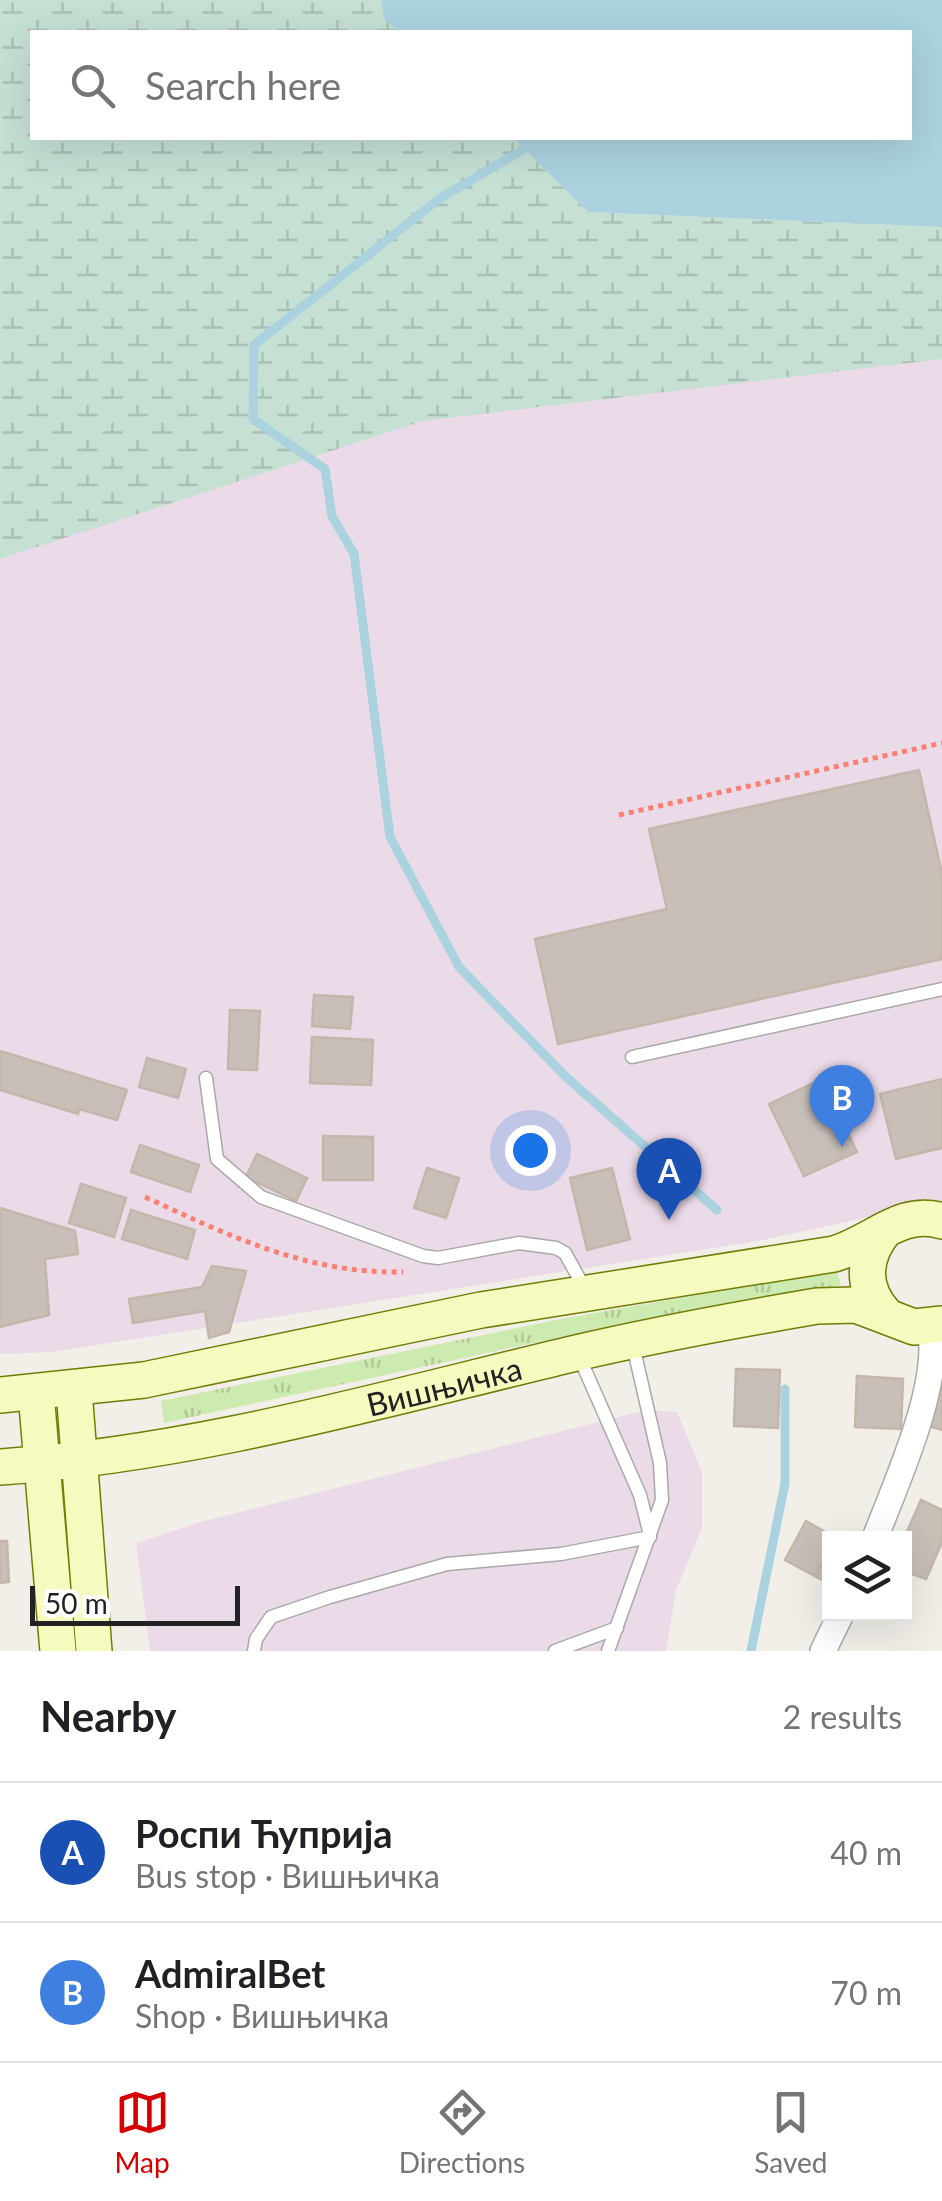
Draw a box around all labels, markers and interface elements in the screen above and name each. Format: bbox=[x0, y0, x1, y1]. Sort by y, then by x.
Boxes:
search box bbox=[30, 30, 912, 140]
icon: search bbox=[65, 58, 120, 113]
text: Search here bbox=[145, 62, 341, 108]
pin: B bbox=[810, 1064, 874, 1147]
your location bbox=[505, 1125, 556, 1176]
pin: A bbox=[636, 1138, 702, 1220]
street label: Вишњичка bbox=[362, 1347, 526, 1423]
map controls bbox=[822, 1531, 912, 1621]
button: layers bbox=[822, 1531, 912, 1621]
scale bar bbox=[30, 1581, 240, 1626]
text: 50 m bbox=[45, 1586, 108, 1620]
text: Nearby bbox=[40, 1691, 177, 1741]
text: 2 results bbox=[783, 1697, 902, 1736]
text: Роспи Ћуприја bbox=[135, 1810, 393, 1856]
text: A bbox=[61, 1833, 84, 1872]
text: 40 m bbox=[830, 1833, 902, 1872]
text: Bus stop · Вишњичка bbox=[135, 1856, 440, 1895]
text: AdmiralBet bbox=[135, 1950, 325, 1996]
text: B bbox=[62, 1973, 83, 2012]
text: 70 m bbox=[830, 1973, 902, 2012]
text: Shop · Вишњичка bbox=[135, 1996, 389, 2035]
tab: Map bbox=[115, 2085, 170, 2179]
tab: Directions bbox=[399, 2085, 525, 2179]
tab: Saved bbox=[754, 2085, 827, 2179]

